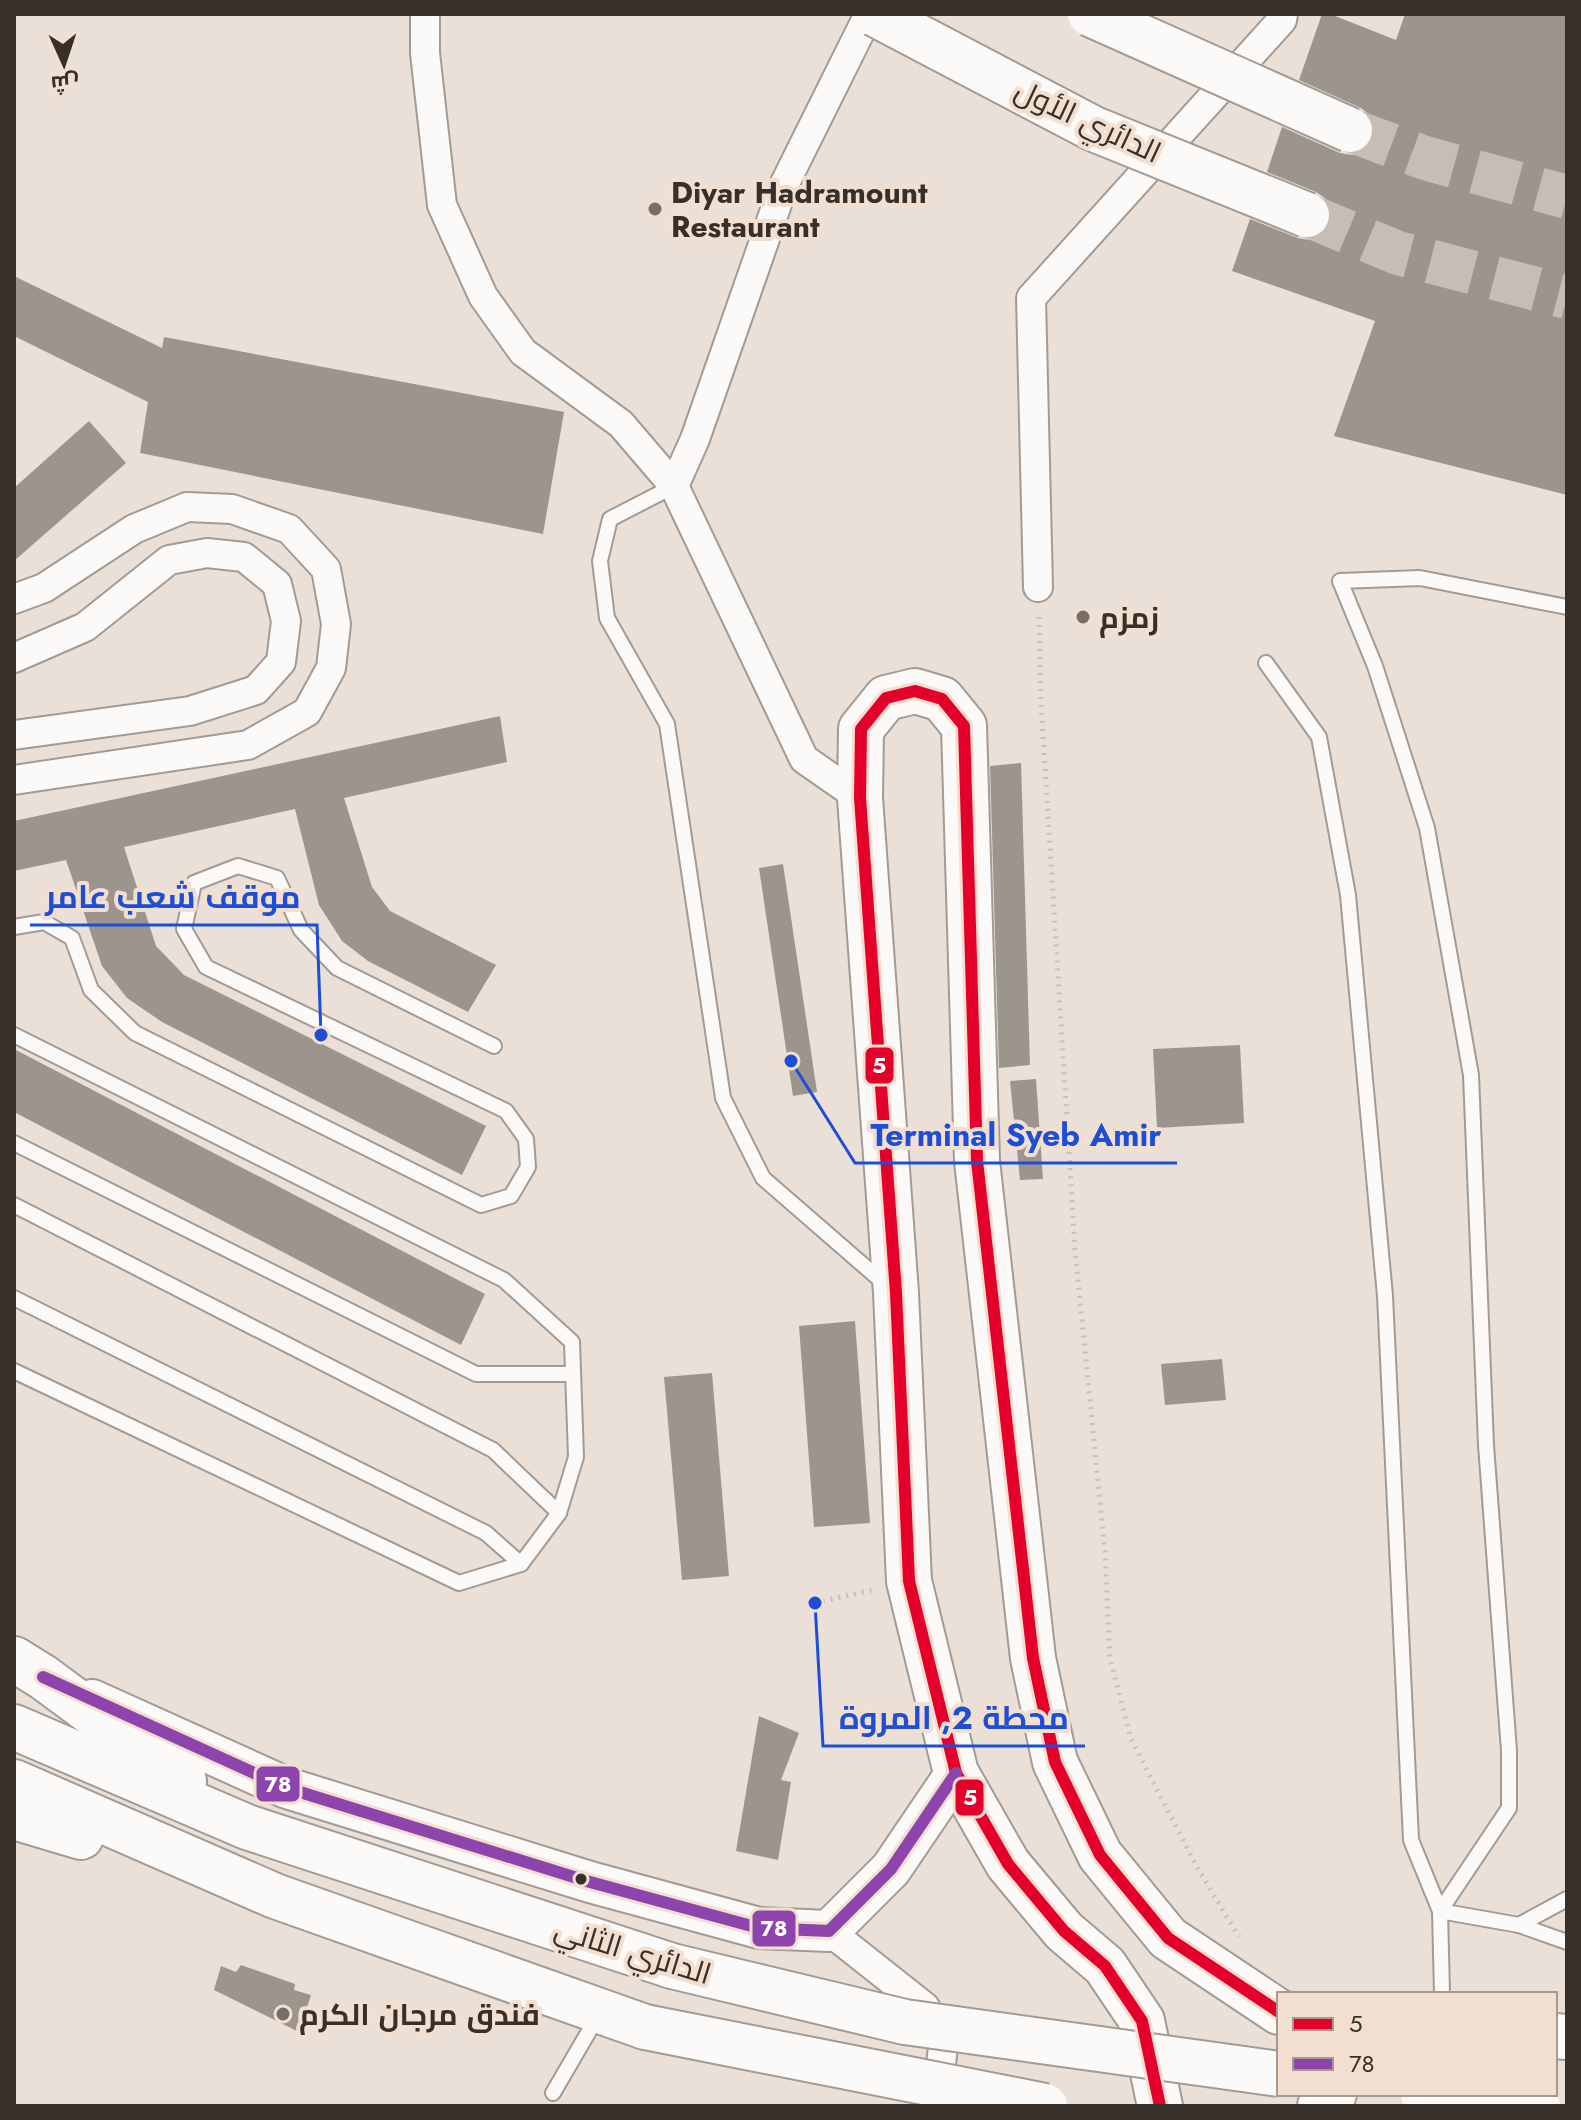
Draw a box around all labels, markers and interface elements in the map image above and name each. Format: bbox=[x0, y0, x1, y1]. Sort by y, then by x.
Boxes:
north arrow bbox=[24, 24, 104, 104]
text: ش bbox=[50, 67, 80, 101]
street label: الدائري الأول bbox=[1007, 68, 1168, 175]
place label: Diyar Hadramount Restaurant bbox=[671, 171, 928, 248]
marker: Diyar Hadramount Restaurant bbox=[646, 200, 664, 218]
place label: زمزم bbox=[1099, 596, 1159, 639]
marker: زمزم bbox=[1074, 608, 1092, 626]
callout: موقف شعب عامر bbox=[30, 869, 317, 925]
text: موقف شعب عامر bbox=[44, 874, 301, 920]
line badge: 5 bbox=[864, 1046, 895, 1085]
text: 5 bbox=[872, 1049, 886, 1081]
callout: Terminal Syeb Amir bbox=[855, 1107, 1177, 1163]
text: Terminal Syeb Amir bbox=[871, 1112, 1161, 1158]
callout: محطة 2, المروة bbox=[823, 1690, 1085, 1746]
text: محطة 2, المروة bbox=[839, 1695, 1069, 1741]
line badge: 78 bbox=[255, 1765, 301, 1803]
text: 78 bbox=[264, 1768, 292, 1800]
line badge: 5 bbox=[954, 1778, 985, 1817]
text: 5 bbox=[963, 1781, 977, 1813]
unlabelled marker bbox=[573, 1871, 589, 1887]
street label: الدائري الثاني bbox=[549, 1907, 717, 1997]
line badge: 78 bbox=[751, 1909, 797, 1948]
text: 78 bbox=[760, 1912, 788, 1944]
legend bbox=[1277, 1992, 1557, 2096]
place label: فندق مرجان الكرم bbox=[299, 1993, 540, 2036]
marker: فندق مرجان الكرم bbox=[274, 2005, 292, 2023]
text: 5 bbox=[1349, 2006, 1363, 2041]
text: 78 bbox=[1349, 2046, 1375, 2081]

